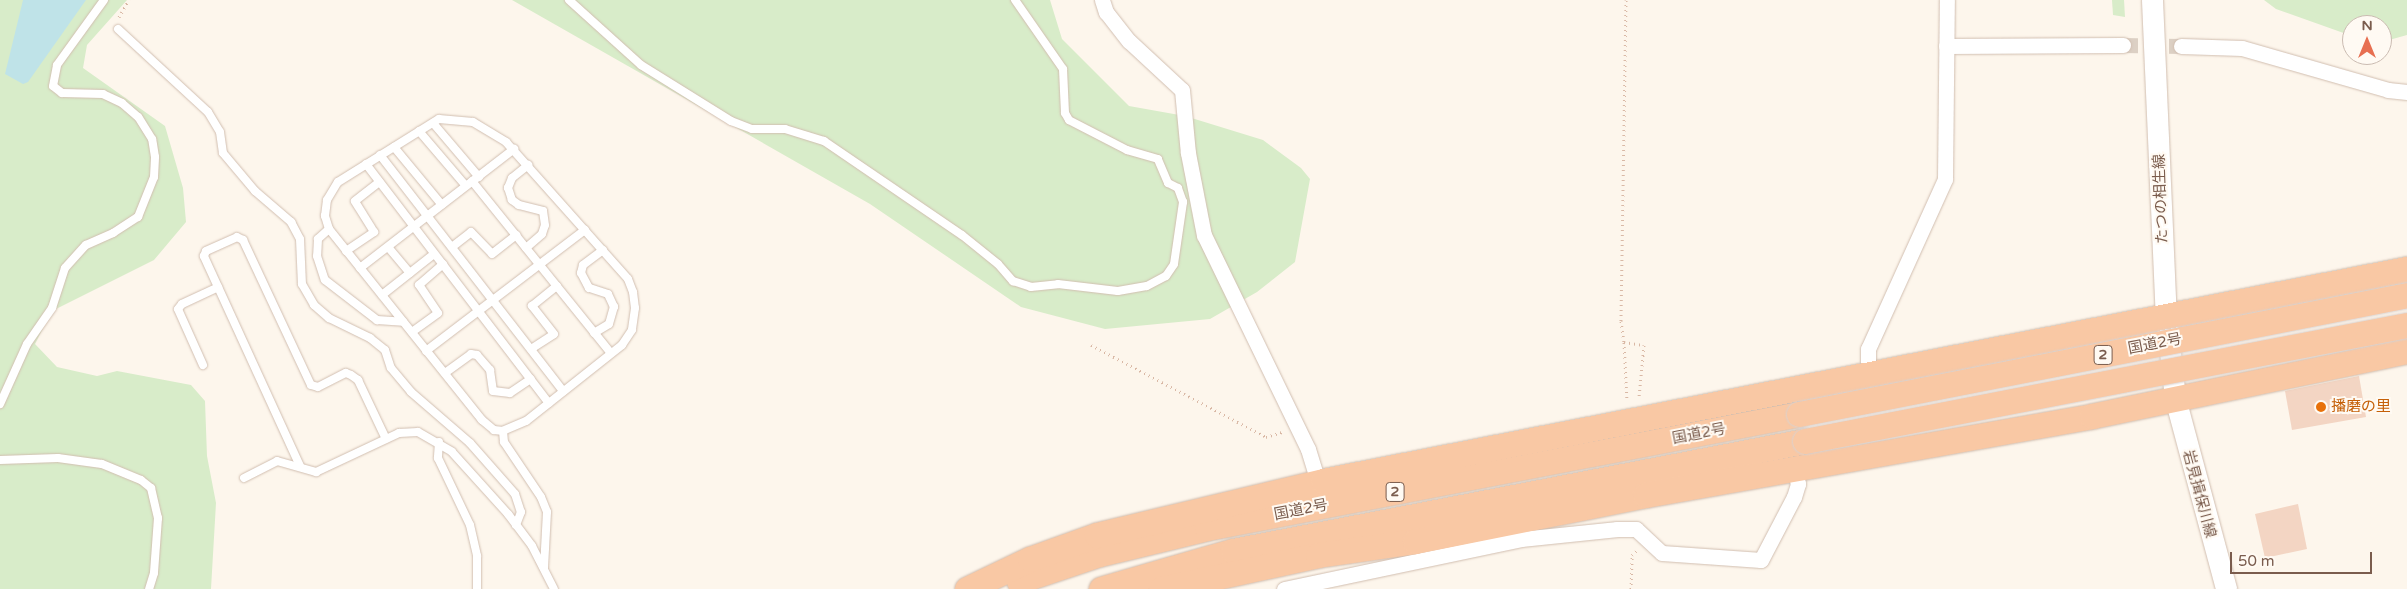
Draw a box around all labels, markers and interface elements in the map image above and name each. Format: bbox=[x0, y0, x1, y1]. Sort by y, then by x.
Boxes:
north arrow bbox=[2342, 15, 2392, 65]
text: N bbox=[2361, 17, 2373, 34]
street label: たつの相生線 bbox=[2150, 154, 2172, 244]
street label: 国道2号 bbox=[2127, 330, 2183, 358]
road number: 2 bbox=[2093, 344, 2113, 366]
place label: 播磨の里 bbox=[2331, 398, 2391, 416]
marker: 播磨の里 bbox=[2315, 401, 2327, 413]
street label: 国道2号 bbox=[1671, 420, 1727, 448]
street label: 岩見揖保川線 bbox=[2179, 448, 2219, 540]
road number: 2 bbox=[1385, 481, 1405, 504]
street label: 国道2号 bbox=[1273, 496, 1329, 524]
scale bar bbox=[2232, 542, 2374, 574]
text: 50 m bbox=[2238, 552, 2275, 570]

